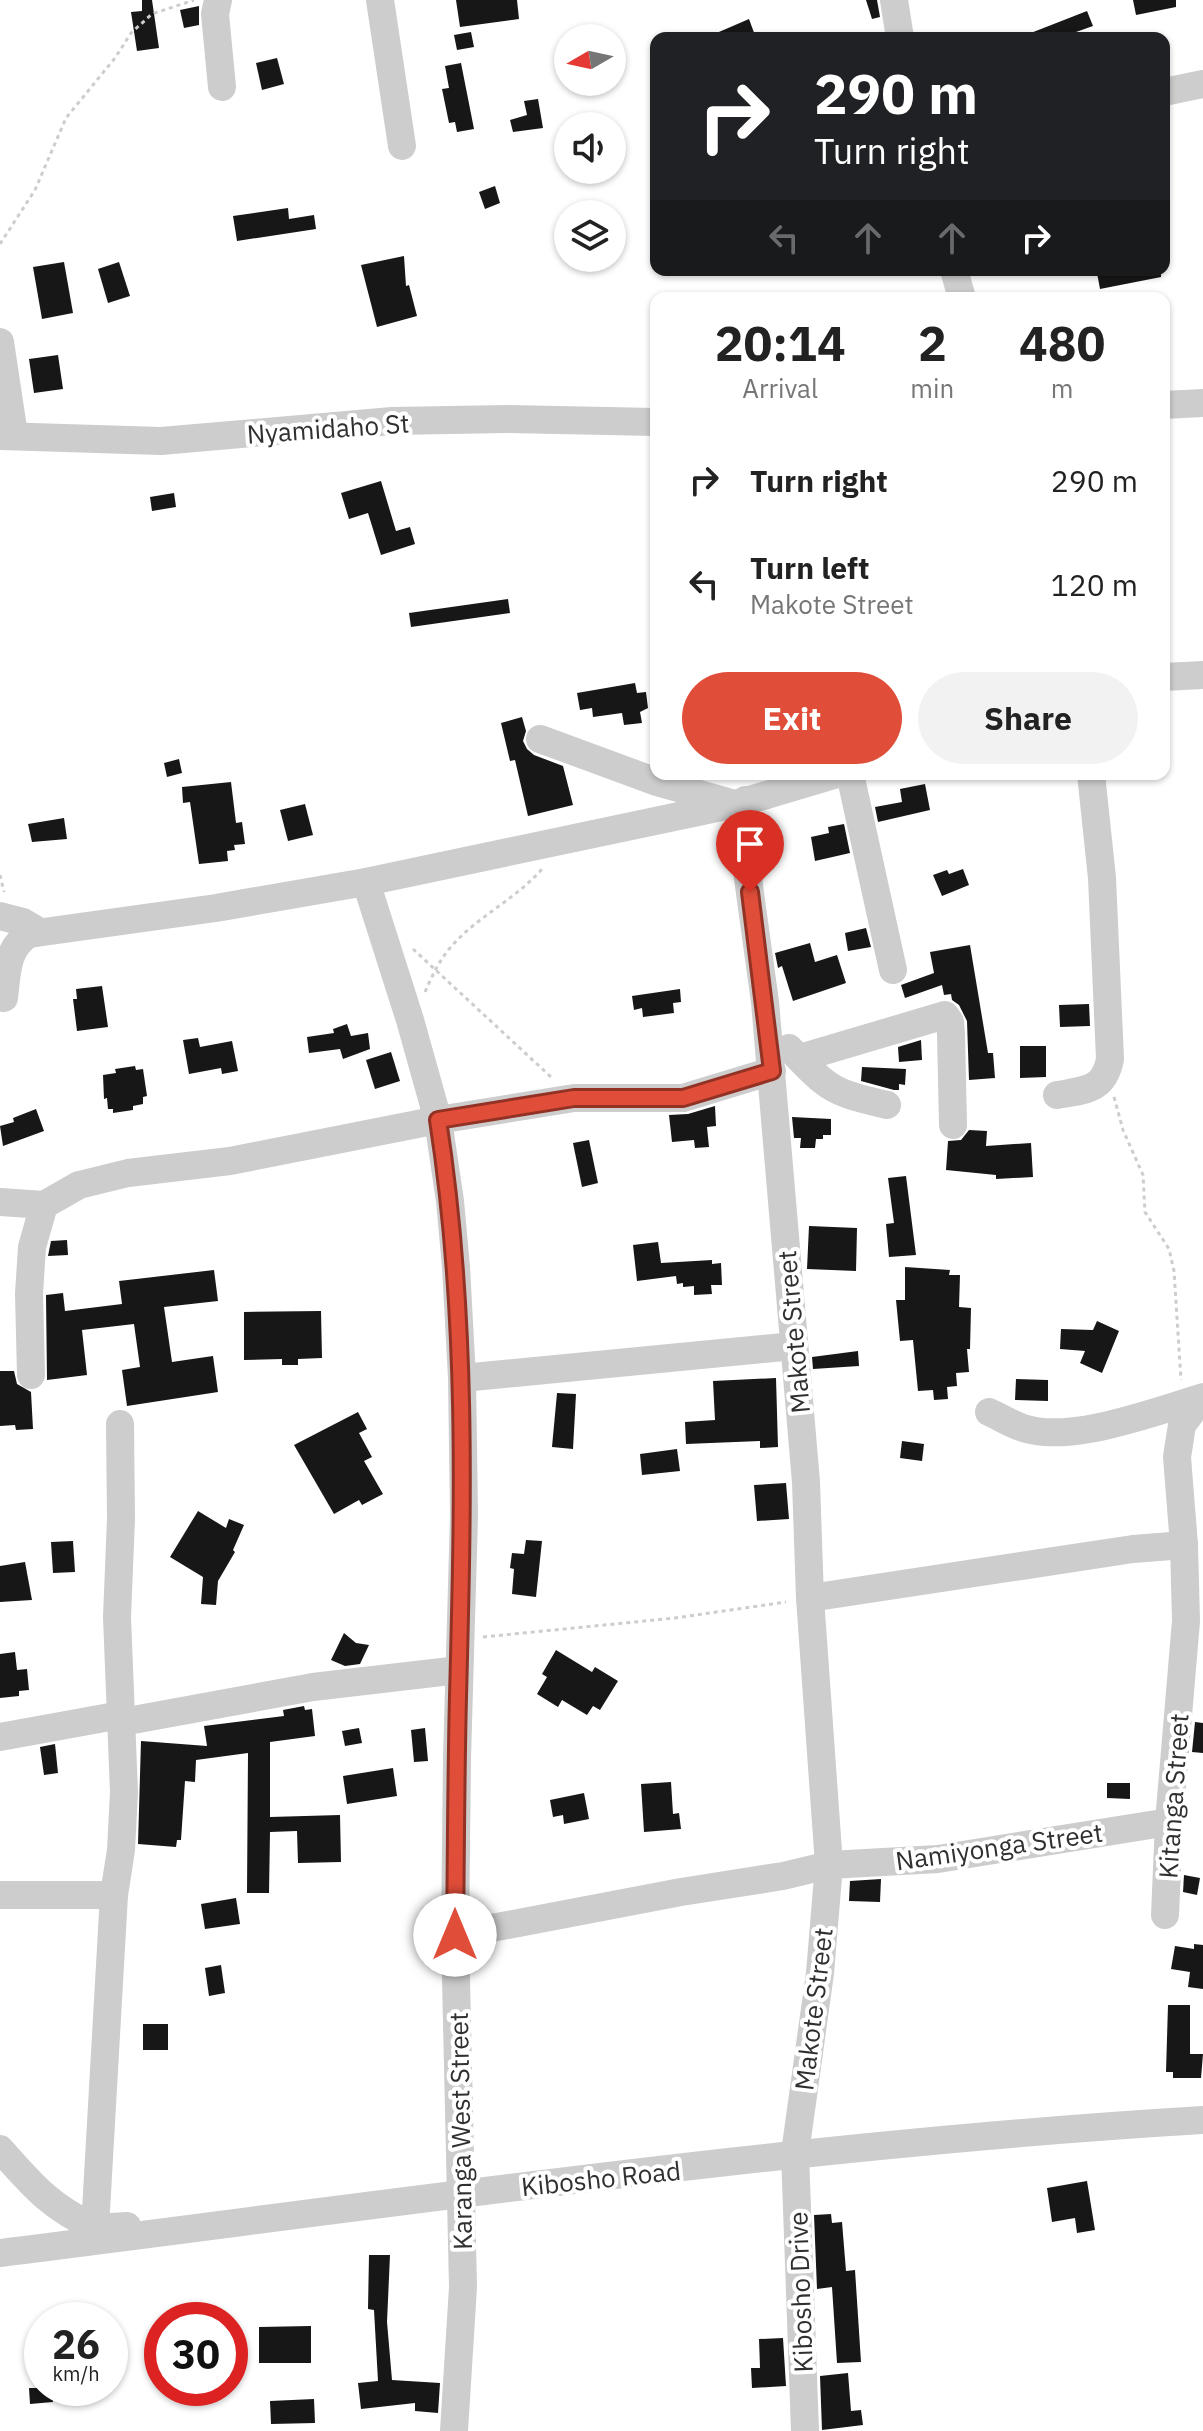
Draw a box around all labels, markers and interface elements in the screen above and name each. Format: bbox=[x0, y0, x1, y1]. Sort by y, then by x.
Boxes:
north arrow bbox=[554, 24, 626, 96]
map controls bbox=[554, 24, 626, 272]
text: 290 m bbox=[814, 57, 978, 129]
icon: right bbox=[682, 64, 786, 168]
button: sound bbox=[554, 112, 626, 184]
text: Turn right bbox=[814, 127, 970, 174]
button: layers bbox=[554, 200, 626, 272]
icon: left bbox=[762, 216, 806, 260]
icon: ahead bbox=[846, 216, 890, 260]
icon: ahead bbox=[930, 216, 974, 260]
icon: right bbox=[1014, 216, 1058, 260]
text: 20:14 bbox=[715, 312, 846, 374]
text: 2 bbox=[918, 312, 947, 374]
text: 480 bbox=[1019, 312, 1105, 374]
text: Arrival bbox=[742, 371, 818, 405]
text: min bbox=[910, 371, 954, 405]
text: m bbox=[1051, 371, 1073, 405]
street label: Nyamidaho St bbox=[246, 405, 410, 451]
icon: right bbox=[682, 458, 726, 502]
text: Turn right bbox=[750, 461, 888, 500]
text: 290 m bbox=[1051, 461, 1138, 500]
text: Turn left bbox=[750, 548, 869, 587]
icon: left bbox=[682, 562, 726, 606]
text: 120 m bbox=[1051, 565, 1138, 604]
text: Makote Street bbox=[750, 587, 914, 621]
button: Exit bbox=[682, 672, 902, 764]
button: Share bbox=[918, 672, 1138, 764]
pin bbox=[716, 810, 784, 892]
icon: arrive bbox=[728, 822, 772, 866]
street label: Makote Street bbox=[769, 1249, 817, 1415]
street label: Kitanga Street bbox=[1150, 1712, 1196, 1880]
street label: Namiyonga Street bbox=[893, 1815, 1105, 1877]
position arrow bbox=[413, 1893, 497, 1977]
street label: Makote Street bbox=[786, 1926, 840, 2092]
street label: Karanga West Street bbox=[441, 2012, 479, 2250]
street label: Kibosho Road bbox=[519, 2153, 683, 2203]
street label: Kibosho Drive bbox=[780, 2211, 820, 2373]
speed limit sign: 30 bbox=[144, 2302, 248, 2406]
text: 26 bbox=[52, 2318, 100, 2370]
text: km/h bbox=[52, 2360, 100, 2387]

